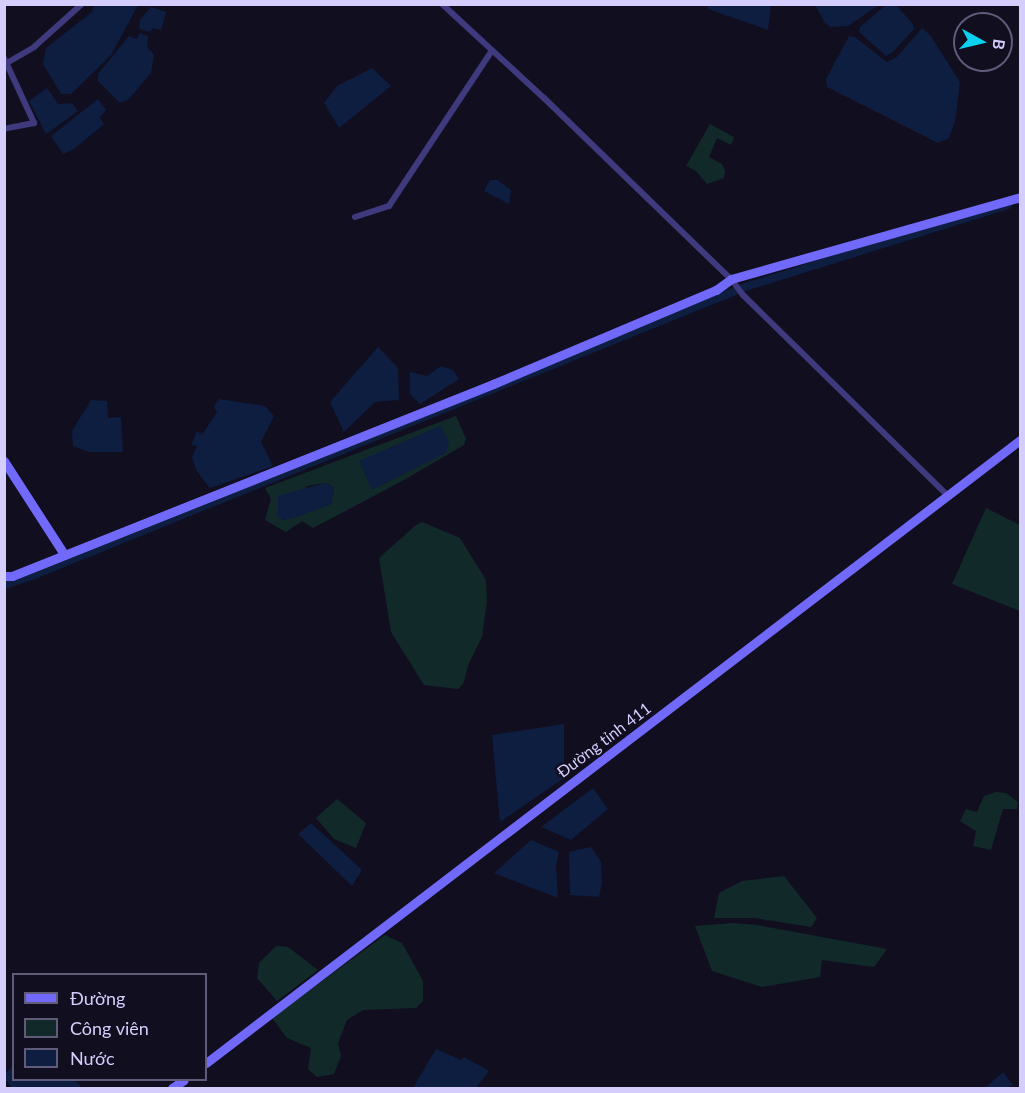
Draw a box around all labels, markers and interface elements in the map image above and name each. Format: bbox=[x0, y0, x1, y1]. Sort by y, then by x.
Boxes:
north arrow bbox=[953, 12, 1013, 72]
text: B bbox=[989, 38, 1009, 51]
street label: Đường tỉnh 411 bbox=[553, 698, 655, 782]
legend bbox=[12, 973, 207, 1081]
text: Đường bbox=[70, 987, 125, 1009]
text: Công viên bbox=[70, 1017, 149, 1039]
text: Nước bbox=[70, 1047, 115, 1069]

